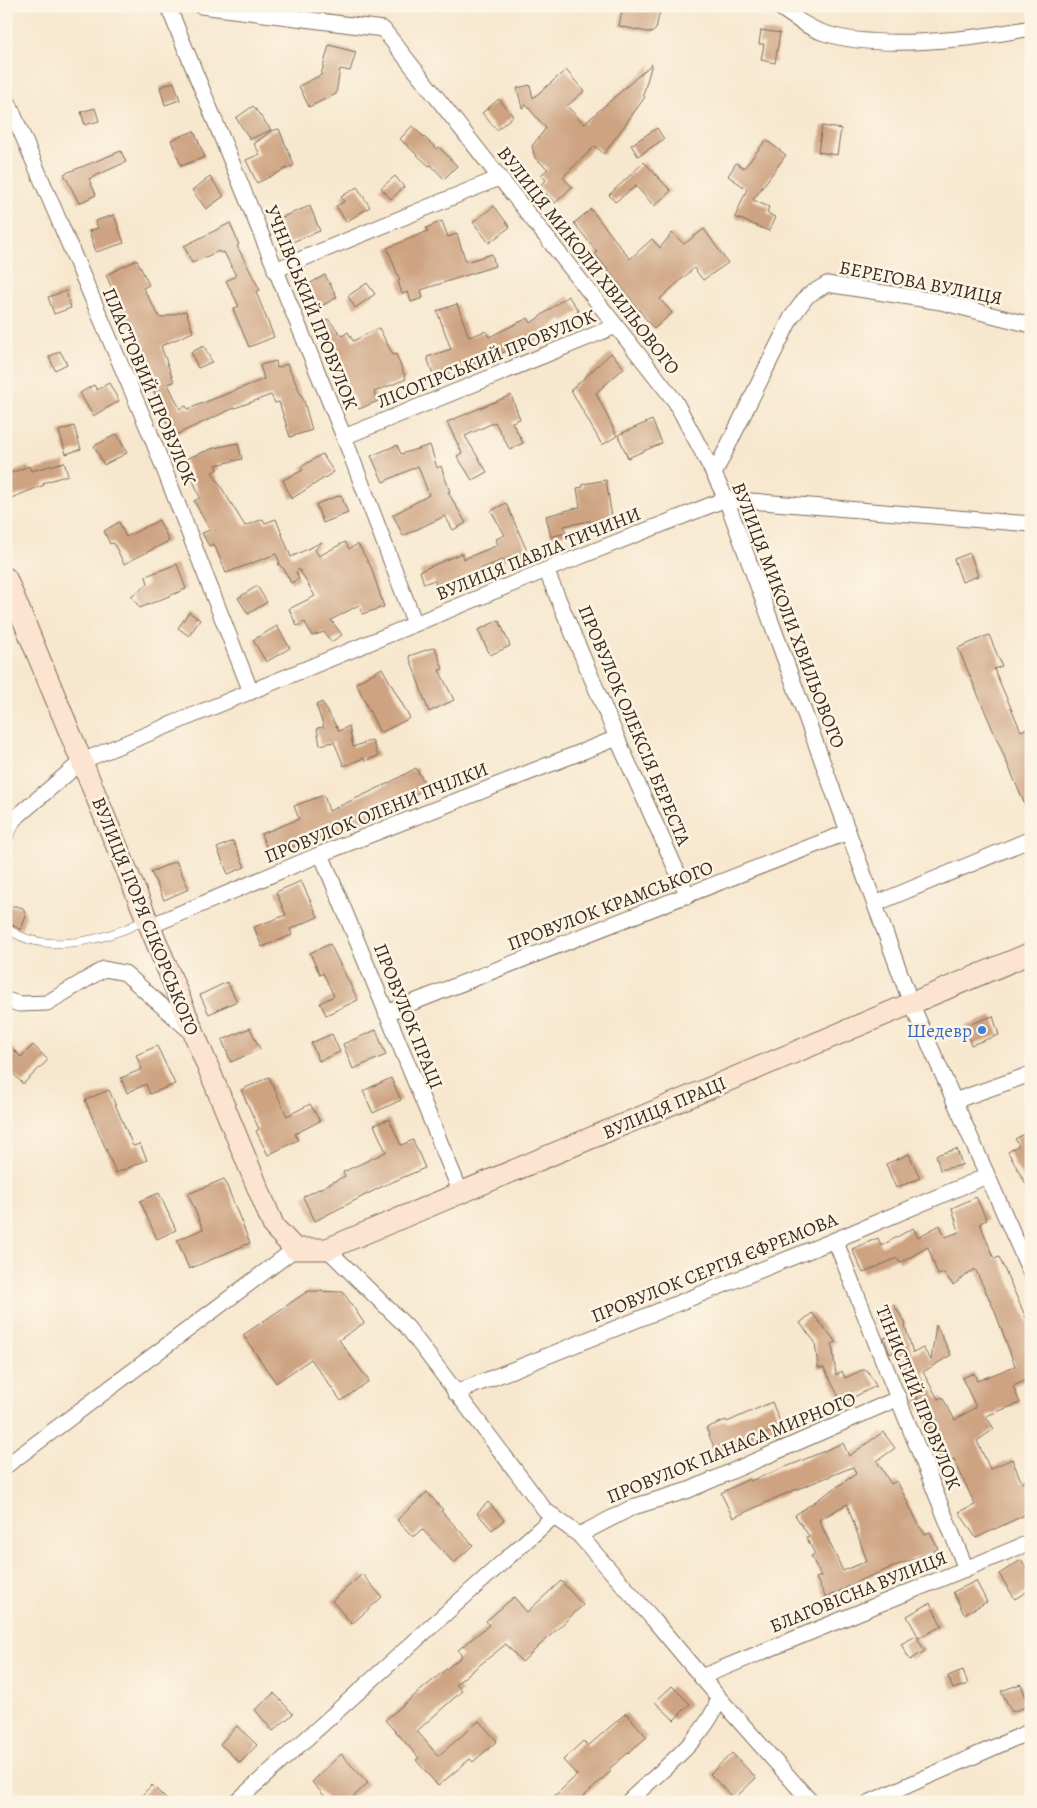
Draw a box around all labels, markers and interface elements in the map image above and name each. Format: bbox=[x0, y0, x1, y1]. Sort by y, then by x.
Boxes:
street label: ВУЛИЦЯ МИКОЛИ ХВИЛЬОВОГО bbox=[491, 141, 686, 380]
street label: УЧНІВСЬКИЙ ПРОВУЛОК bbox=[258, 201, 364, 413]
street label: БЕРЕГОВА ВУЛИЦЯ bbox=[837, 254, 1005, 312]
street label: ПЛАСТОВИЙ ПРОВУЛОК bbox=[96, 284, 202, 489]
street label: ЛІСОГІРСЬКИЙ ПРОВУЛОК bbox=[373, 303, 600, 415]
street label: ВУЛИЦЯ МИКОЛИ ХВИЛЬОВОГО bbox=[725, 479, 851, 752]
street label: ВУЛИЦЯ ПАВЛА ТИЧИНИ bbox=[432, 501, 645, 607]
street label: ПРОВУЛОК ОЛЕКСІЯ БЕРЕСТА bbox=[572, 601, 697, 850]
street label: ПРОВУЛОК ОЛЕНИ ПЧІЛКИ bbox=[261, 756, 492, 870]
street label: ВУЛИЦЯ ІГОРЯ СІКОРСЬКОГО bbox=[85, 793, 205, 1040]
street label: ПРОВУЛОК КРАМСЬКОГО bbox=[504, 855, 717, 957]
street label: ПРОВУЛОК ПРАЦІ bbox=[367, 940, 449, 1093]
place label: Шедевр bbox=[906, 1018, 972, 1044]
marker: Шедевр bbox=[976, 1024, 988, 1036]
street label: ВУЛИЦЯ ПРАЦІ bbox=[599, 1070, 730, 1146]
street label: ПРОВУЛОК СЕРГІЯ ЄФРЕМОВА bbox=[587, 1206, 842, 1329]
street label: ТІНИСТИЙ ПРОВУЛОК bbox=[869, 1301, 967, 1493]
street label: ПРОВУЛОК ПАНАСА МИРНОГО bbox=[603, 1386, 860, 1510]
street label: БЛАГОВІСНА ВУЛИЦЯ bbox=[766, 1544, 951, 1639]

